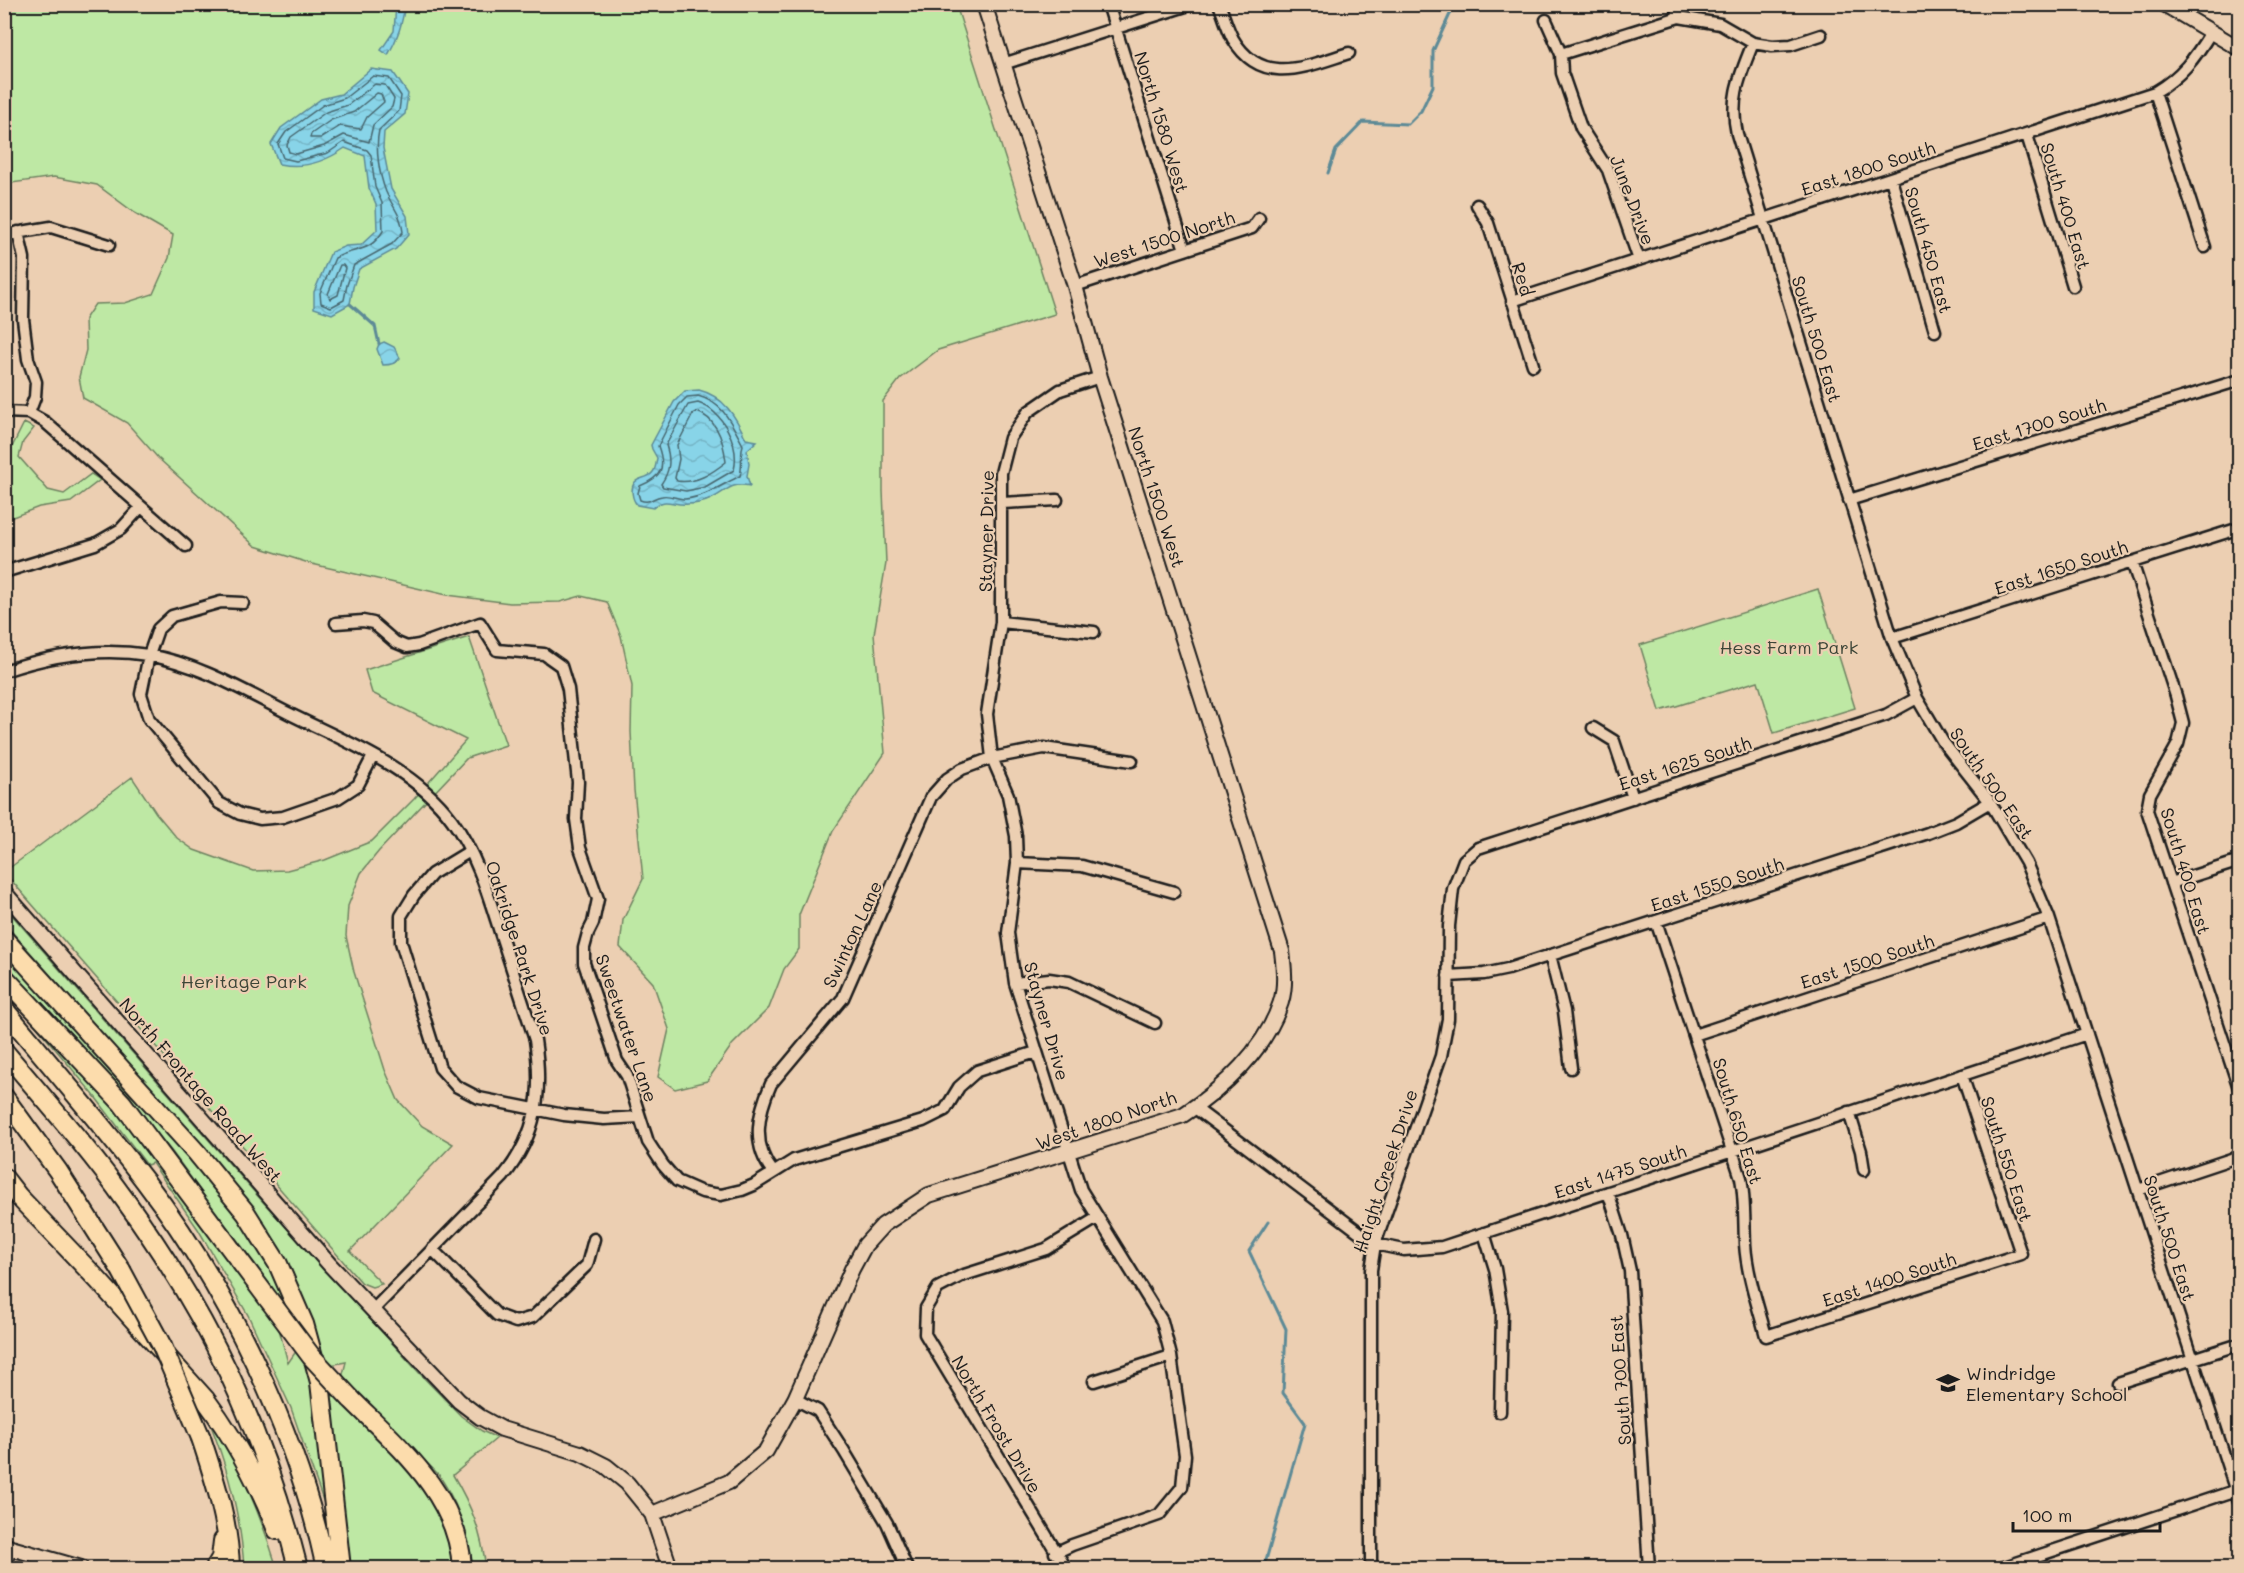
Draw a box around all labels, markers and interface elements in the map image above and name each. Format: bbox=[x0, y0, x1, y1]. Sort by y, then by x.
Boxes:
street label: North 1580 West bbox=[1129, 48, 1195, 196]
street label: East 1800 South bbox=[1798, 135, 1938, 201]
street label: South 400 East bbox=[2035, 140, 2097, 272]
street label: June Drive bbox=[1605, 152, 1661, 248]
street label: South 450 East bbox=[1899, 184, 1959, 316]
street label: West 1500 North bbox=[1090, 205, 1238, 273]
street label: Red bbox=[1507, 259, 1539, 299]
street label: South 500 East bbox=[1786, 273, 1848, 405]
street label: East 1700 South bbox=[1969, 392, 2109, 456]
street label: North 1500 West bbox=[1123, 423, 1191, 571]
street label: Stayner Drive bbox=[973, 470, 999, 592]
street label: East 1650 South bbox=[1991, 534, 2131, 600]
park label: Hess Farm Park bbox=[1720, 635, 1858, 659]
street label: South 500 East bbox=[1945, 722, 2039, 844]
street label: East 1625 South bbox=[1616, 730, 1754, 796]
street label: South 400 East bbox=[2155, 805, 2217, 937]
street label: East 1550 South bbox=[1647, 851, 1787, 917]
street label: Oakridge Park Drive bbox=[480, 858, 560, 1038]
street label: Swinton Lane bbox=[817, 876, 887, 992]
street label: East 1500 South bbox=[1797, 928, 1937, 994]
street label: Sweetwater Lane bbox=[590, 951, 664, 1105]
street label: Stayner Drive bbox=[1019, 959, 1075, 1083]
park label: Heritage Park bbox=[181, 969, 307, 993]
street label: North Frontage Road West bbox=[114, 993, 288, 1187]
street label: South 650 East bbox=[1707, 1055, 1769, 1187]
street label: West 1800 North bbox=[1032, 1085, 1180, 1155]
street label: Haight Creek Drive bbox=[1347, 1086, 1423, 1256]
street label: South 550 East bbox=[1975, 1093, 2039, 1225]
street label: East 1475 South bbox=[1551, 1138, 1689, 1204]
street label: South 500 East bbox=[2138, 1172, 2202, 1304]
street label: East 1400 South bbox=[1819, 1246, 1959, 1312]
street label: South 700 East bbox=[1603, 1314, 1637, 1446]
street label: North Frost Drive bbox=[946, 1351, 1048, 1497]
place label: Windridge Elementary School bbox=[1966, 1361, 2128, 1406]
school or university icon: Windridge Elementary School bbox=[1935, 1370, 1961, 1396]
scale bar bbox=[2013, 1495, 2160, 1533]
text: 100 m bbox=[2022, 1503, 2072, 1527]

